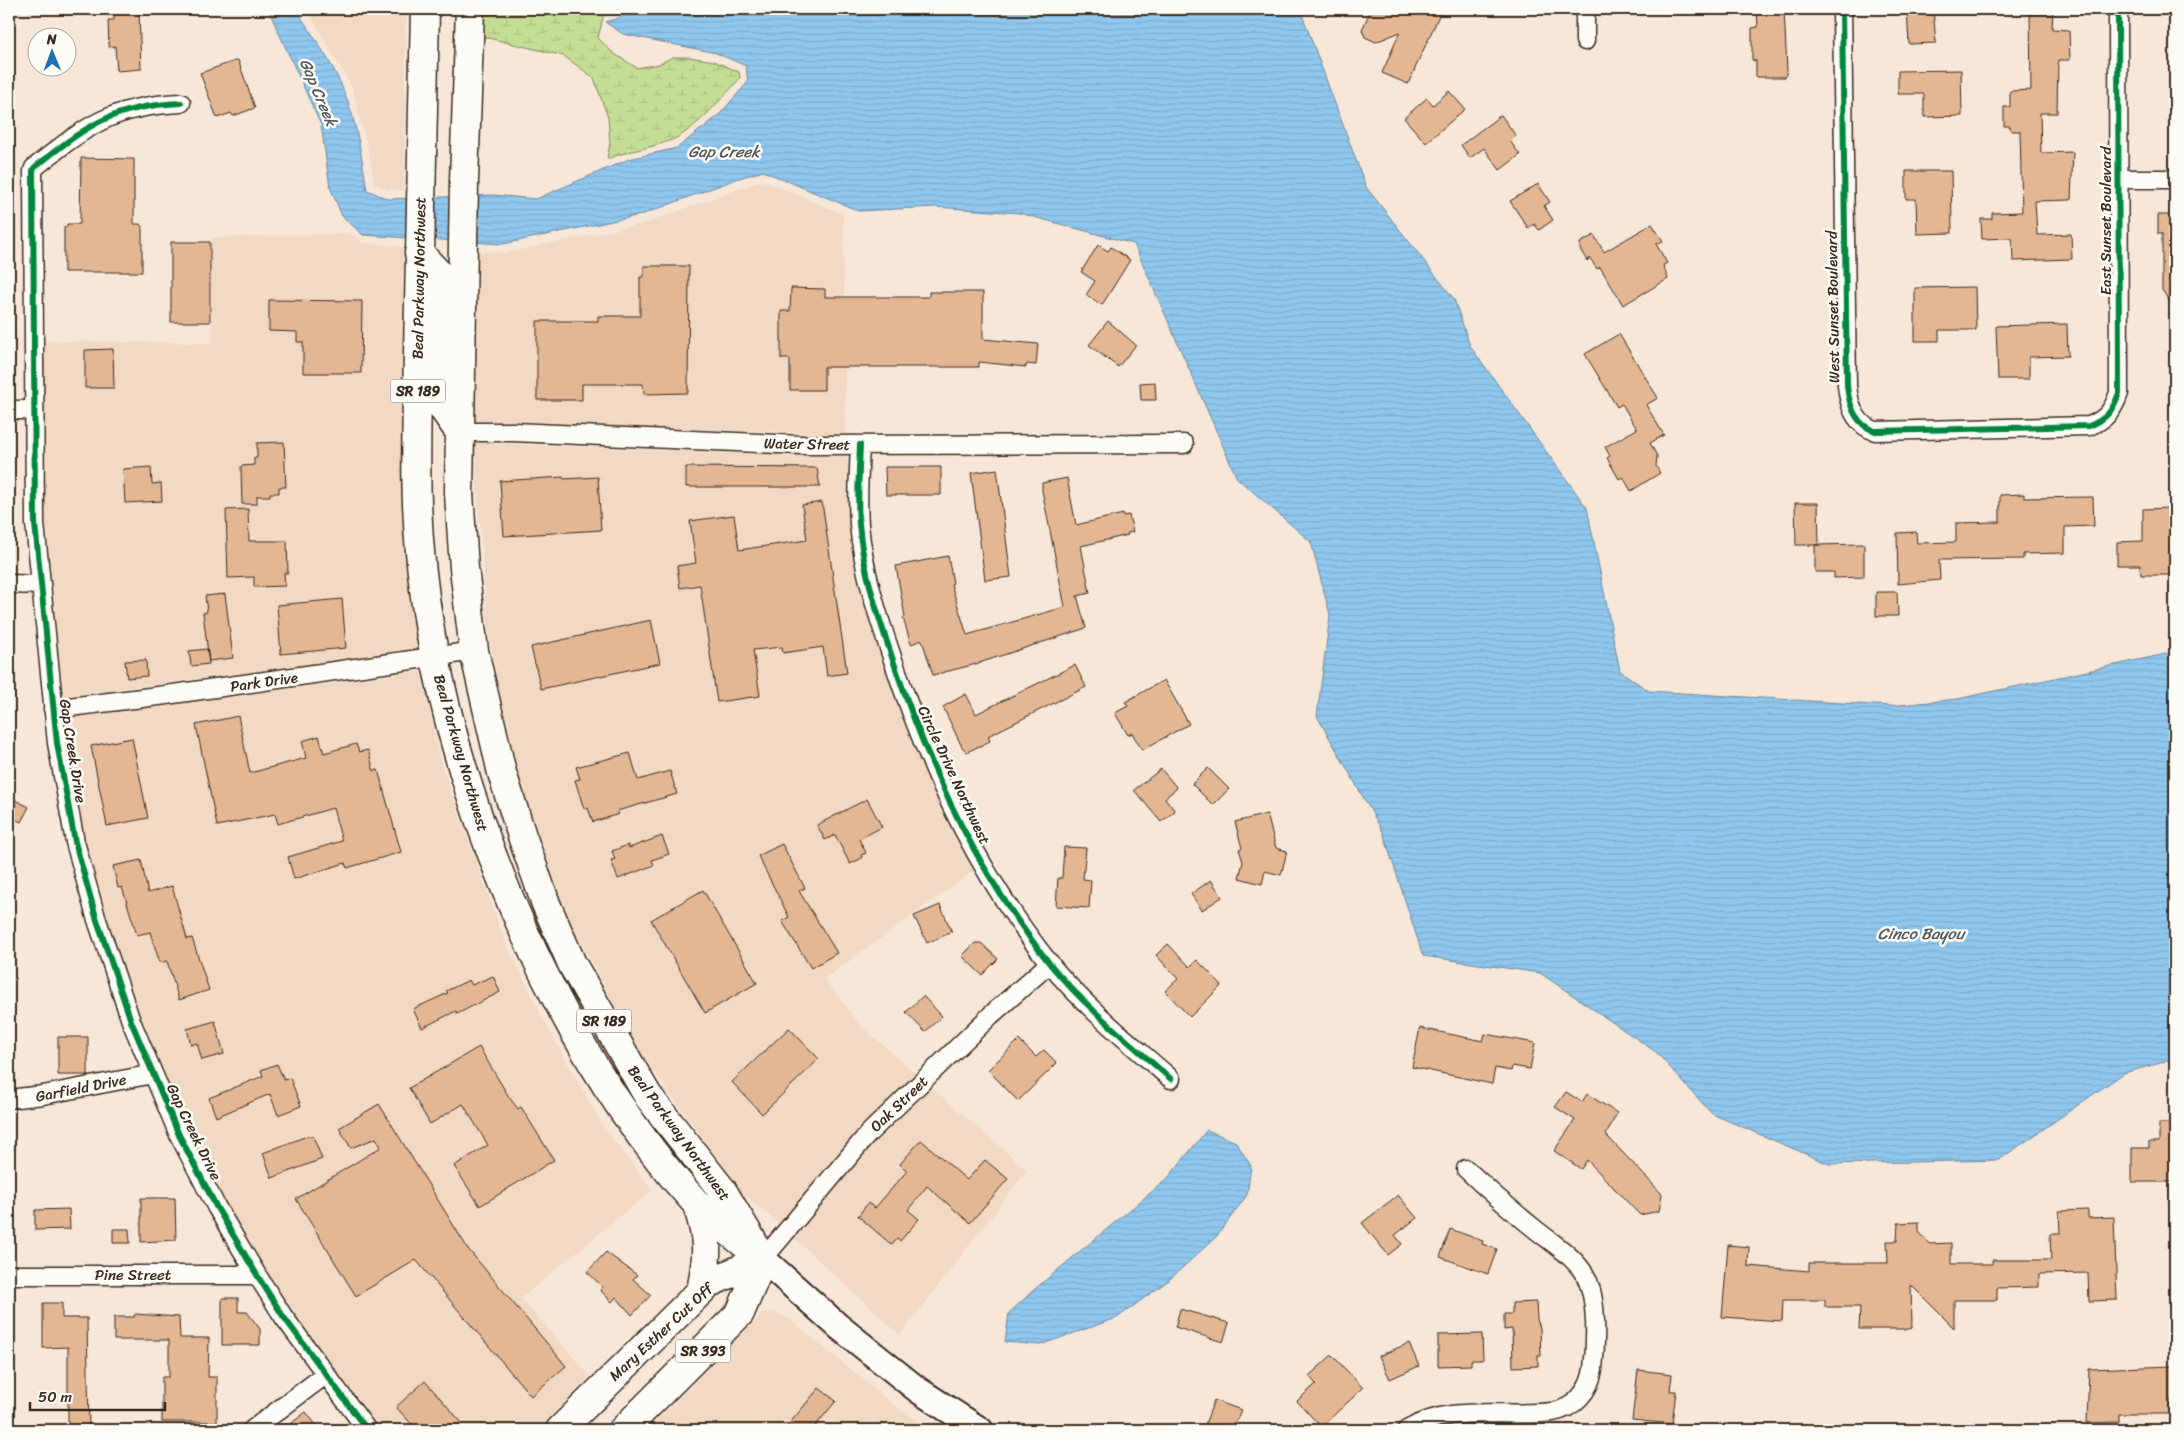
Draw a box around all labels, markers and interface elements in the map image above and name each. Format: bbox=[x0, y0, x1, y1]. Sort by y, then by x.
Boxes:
text: N bbox=[46, 27, 57, 52]
north arrow bbox=[28, 28, 78, 78]
water label: Gap Creek bbox=[291, 54, 346, 132]
water label: Gap Creek bbox=[688, 137, 761, 166]
street label: East Sunset Boulevard bbox=[2093, 146, 2119, 295]
street label: Beal Parkway Northwest bbox=[405, 196, 433, 359]
street label: West Sunset Boulevard bbox=[1819, 230, 1847, 383]
road number: SR 189 bbox=[390, 380, 446, 402]
street label: Water Street bbox=[764, 430, 851, 458]
street label: Park Drive bbox=[228, 664, 300, 700]
street label: Beal Parkway Northwest bbox=[426, 671, 496, 835]
street label: Gap Creek Drive bbox=[52, 697, 94, 805]
street label: Circle Drive Northwest bbox=[910, 701, 998, 849]
water label: Cinco Bayou bbox=[1878, 919, 1967, 948]
road number: SR 189 bbox=[576, 1009, 632, 1032]
street label: Beal Parkway Northwest bbox=[621, 1060, 738, 1207]
street label: Garfield Drive bbox=[33, 1066, 129, 1110]
street label: Oak Street bbox=[864, 1069, 935, 1139]
street label: Gap Creek Drive bbox=[159, 1079, 229, 1185]
street label: Pine Street bbox=[95, 1262, 172, 1288]
street label: Mary Esther Cut Off bbox=[603, 1275, 721, 1388]
road number: SR 393 bbox=[676, 1340, 730, 1362]
scale bar bbox=[30, 1379, 165, 1411]
text: 50 m bbox=[38, 1384, 73, 1410]

